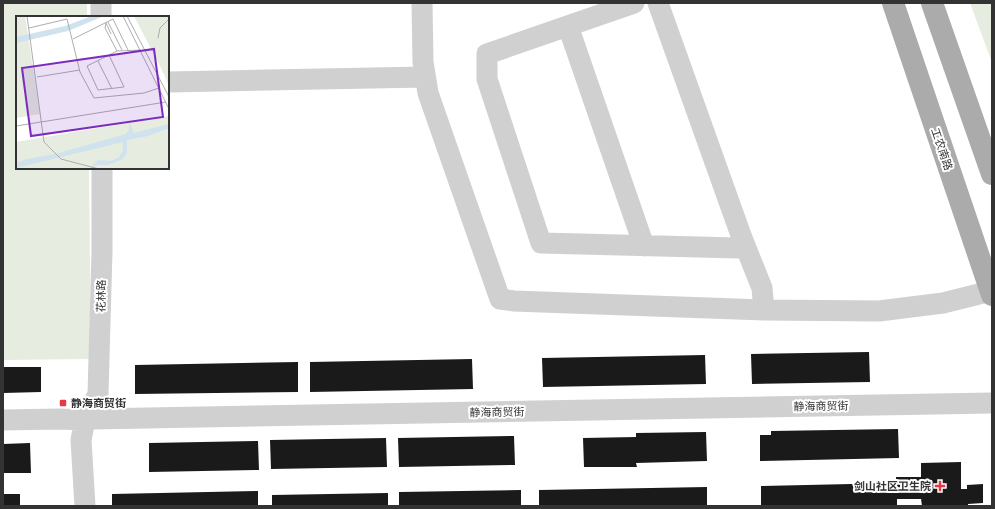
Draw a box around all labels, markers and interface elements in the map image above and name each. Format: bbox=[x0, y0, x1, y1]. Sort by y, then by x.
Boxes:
inset map bbox=[16, 16, 169, 169]
street label: 工农南路 bbox=[929, 126, 955, 172]
street label: 花林路 bbox=[95, 279, 107, 313]
place label: 静海商贸街 bbox=[71, 397, 126, 409]
marker: 静海商贸街 bbox=[58, 398, 68, 408]
street label: 静海商贸街 bbox=[793, 400, 849, 412]
street label: 静海商贸街 bbox=[469, 406, 525, 418]
place label: 剑山社区卫生院 bbox=[854, 480, 931, 492]
marker: 剑山社区卫生院 bbox=[934, 480, 946, 492]

